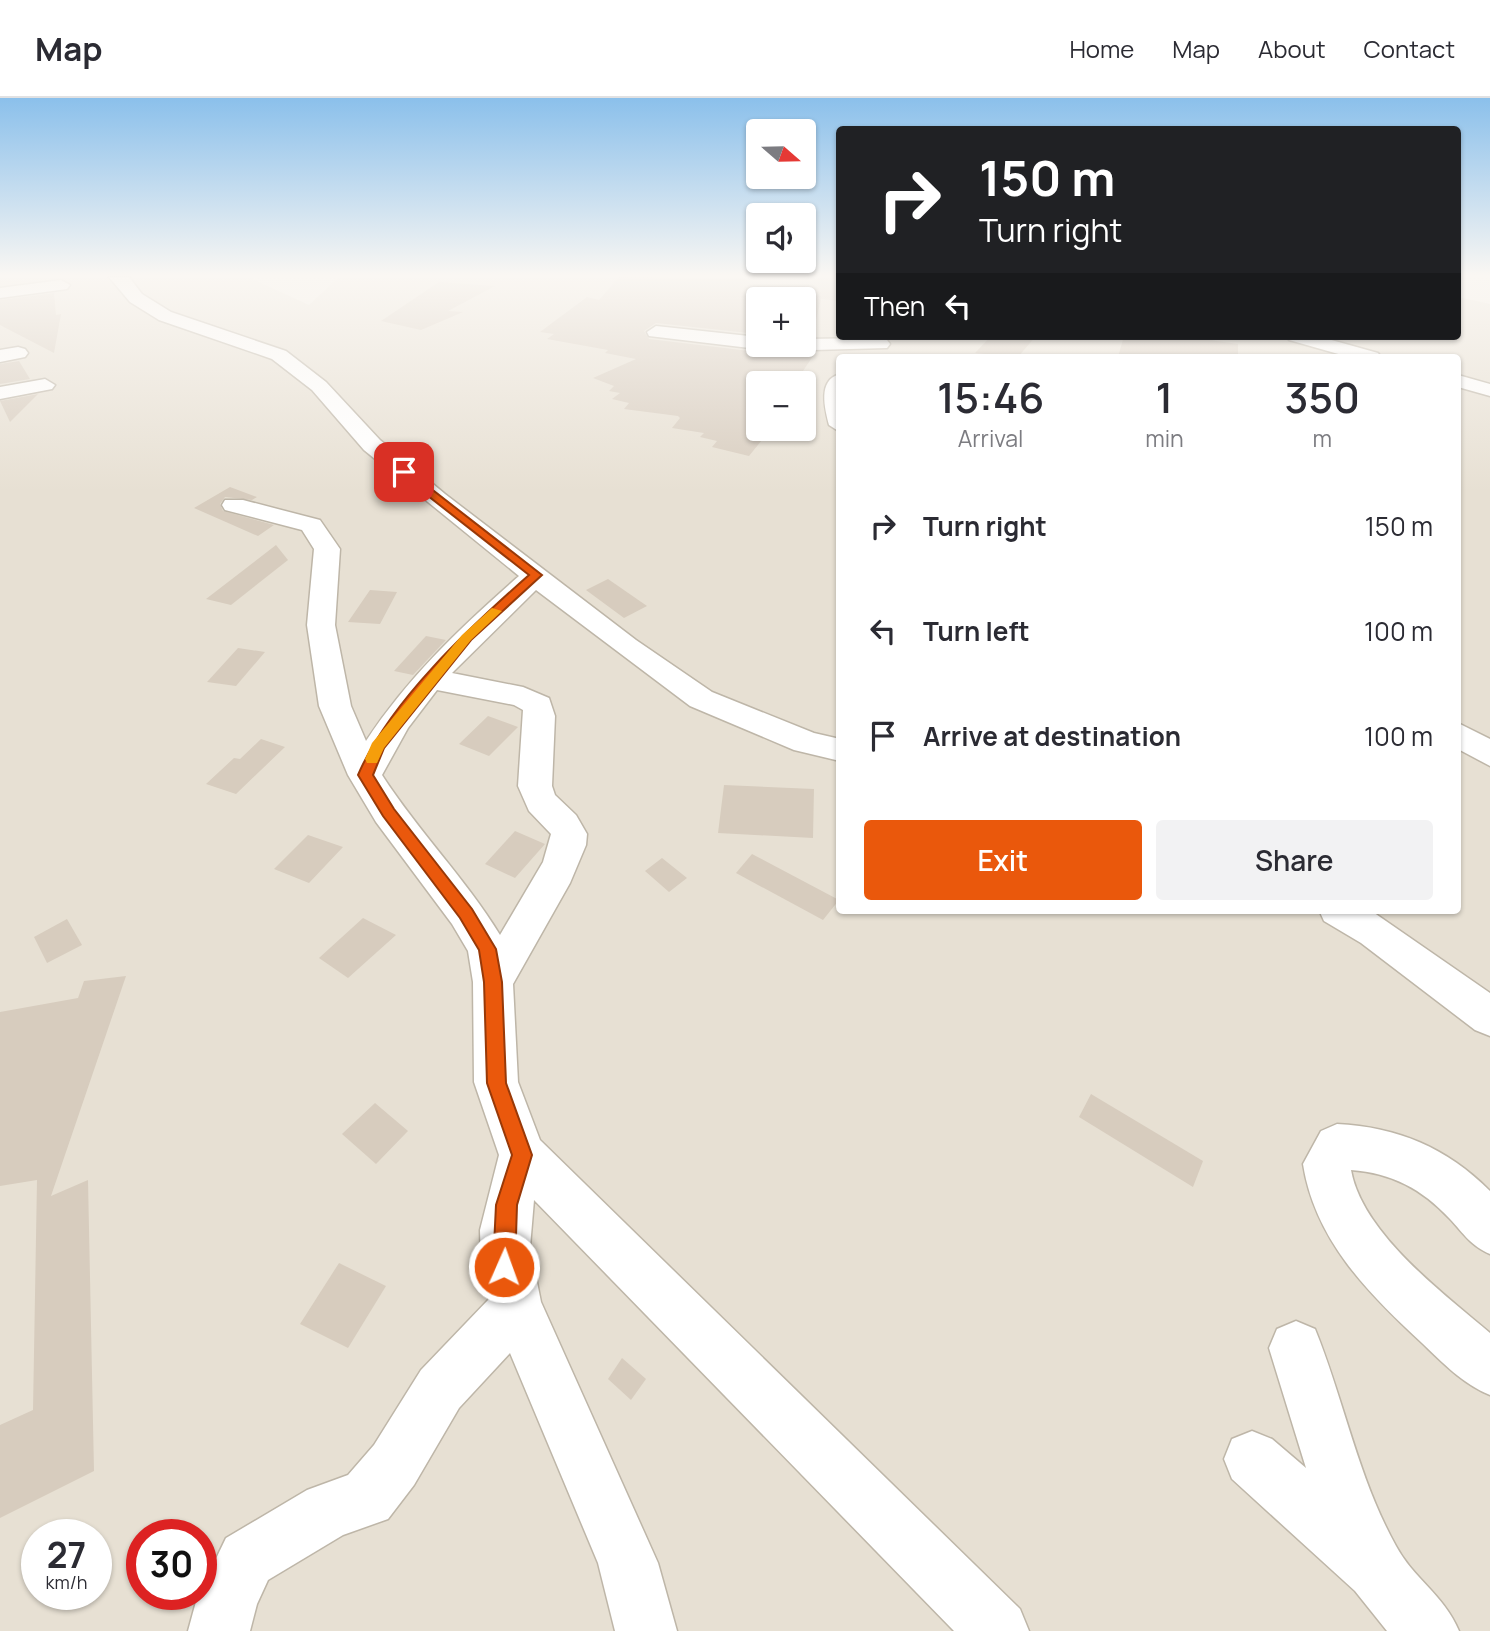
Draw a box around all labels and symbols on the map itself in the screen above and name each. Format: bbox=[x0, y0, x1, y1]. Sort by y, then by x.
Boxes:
north arrow bbox=[746, 119, 816, 189]
pin bbox=[374, 442, 434, 502]
position arrow bbox=[467, 1230, 541, 1304]
speed limit sign: 30 bbox=[126, 1519, 217, 1610]

